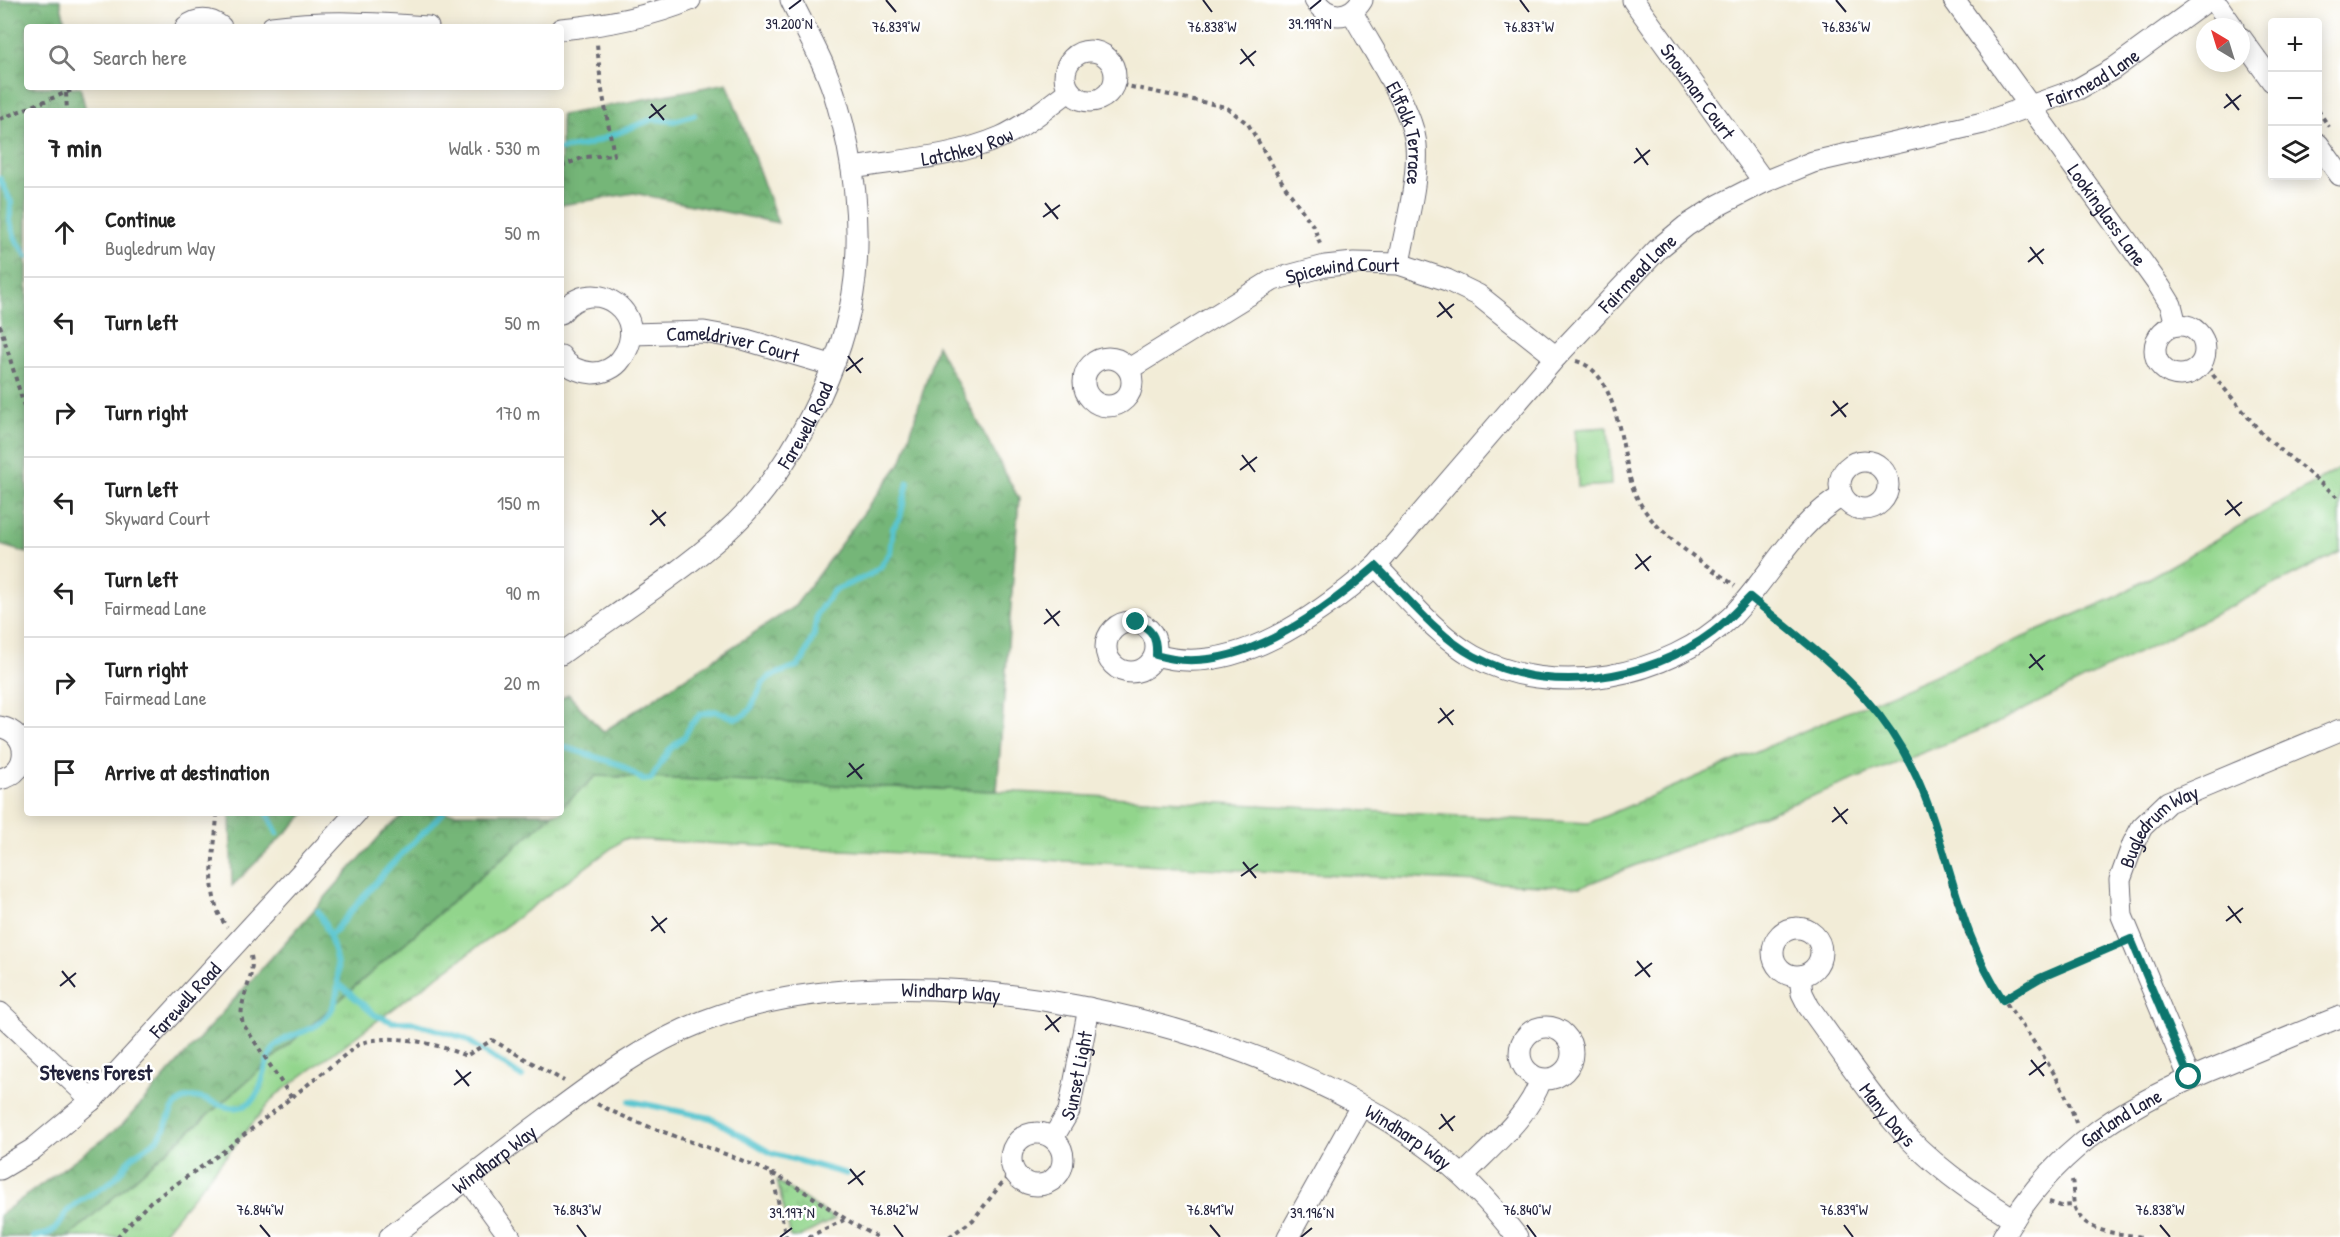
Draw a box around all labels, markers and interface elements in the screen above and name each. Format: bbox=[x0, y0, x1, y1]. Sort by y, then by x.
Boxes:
text: 39.200°N bbox=[765, 13, 813, 34]
text: 39.199°N bbox=[1288, 13, 1332, 34]
text: 76.839°W bbox=[872, 16, 921, 37]
text: 76.838°W bbox=[1187, 16, 1237, 37]
text: 76.837°W bbox=[1504, 16, 1555, 37]
text: 76.836°W bbox=[1822, 16, 1871, 37]
north arrow bbox=[2196, 18, 2250, 72]
map controls bbox=[2268, 18, 2322, 180]
button: + bbox=[2268, 18, 2322, 72]
search box bbox=[24, 24, 564, 90]
street label: Snowman Court bbox=[1655, 37, 1743, 145]
icon: search bbox=[45, 41, 78, 74]
street label: Fairmead Lane bbox=[2042, 41, 2144, 113]
text: Search here bbox=[93, 42, 187, 72]
button: − bbox=[2268, 72, 2322, 126]
street label: Elffolk Terrace bbox=[1381, 76, 1430, 187]
street label: Latchkey Row bbox=[919, 120, 1017, 171]
button: layers bbox=[2268, 126, 2322, 180]
text: 7 min bbox=[48, 130, 102, 165]
text: Walk · 530 m bbox=[448, 134, 540, 161]
street label: Lookinglass Lane bbox=[2062, 158, 2154, 271]
text: Continue bbox=[105, 204, 176, 234]
icon: ahead bbox=[48, 216, 81, 249]
text: 50 m bbox=[504, 219, 540, 246]
street label: Fairmead Lane bbox=[1591, 226, 1682, 319]
text: Bugledrum Way bbox=[105, 234, 216, 261]
street label: Spicewind Court bbox=[1282, 249, 1401, 290]
icon: left bbox=[48, 306, 81, 339]
text: Turn left bbox=[105, 307, 178, 337]
text: 50 m bbox=[504, 309, 540, 336]
street label: Cameldriver Court bbox=[666, 318, 804, 369]
street label: Farewell Road bbox=[770, 377, 839, 474]
icon: right bbox=[48, 396, 81, 429]
text: Turn right bbox=[105, 397, 188, 427]
text: 170 m bbox=[496, 399, 540, 426]
text: Turn left bbox=[105, 474, 178, 504]
icon: left bbox=[48, 486, 81, 519]
text: 150 m bbox=[497, 489, 540, 516]
text: Skyward Court bbox=[105, 504, 210, 531]
text: Turn left bbox=[105, 564, 178, 594]
icon: left bbox=[48, 576, 81, 609]
text: 90 m bbox=[506, 579, 540, 606]
text: Fairmead Lane bbox=[105, 594, 207, 621]
route end bbox=[1122, 608, 1148, 634]
text: Turn right bbox=[105, 654, 188, 684]
icon: right bbox=[48, 666, 81, 699]
text: 20 m bbox=[503, 669, 540, 696]
text: Fairmead Lane bbox=[105, 684, 207, 711]
icon: arrive bbox=[48, 756, 81, 789]
text: Arrive at destination bbox=[105, 757, 270, 787]
street label: Bugledrum Way bbox=[2112, 777, 2202, 871]
street label: Farewell Road bbox=[142, 955, 227, 1044]
street label: Windharp Way bbox=[901, 975, 1002, 1008]
street label: Sunset Light bbox=[1053, 1027, 1098, 1125]
district label: Stevens Forest bbox=[40, 1058, 153, 1087]
route start bbox=[2175, 1063, 2201, 1089]
street label: Many Days bbox=[1854, 1077, 1923, 1152]
street label: Garland Lane bbox=[2074, 1081, 2166, 1153]
street label: Windharp Way bbox=[1361, 1097, 1458, 1175]
street label: Windharp Way bbox=[446, 1118, 541, 1200]
text: 76.844°W bbox=[236, 1199, 284, 1220]
text: 76.843°W bbox=[553, 1199, 602, 1220]
text: 76.842°W bbox=[870, 1199, 919, 1220]
text: 76.841°W bbox=[1187, 1199, 1234, 1220]
text: 76.840°W bbox=[1503, 1199, 1552, 1220]
text: 76.839°W bbox=[1820, 1199, 1869, 1220]
text: 76.838°W bbox=[2135, 1199, 2185, 1220]
text: 39.197°N bbox=[769, 1202, 815, 1223]
text: 39.196°N bbox=[1290, 1202, 1334, 1223]

